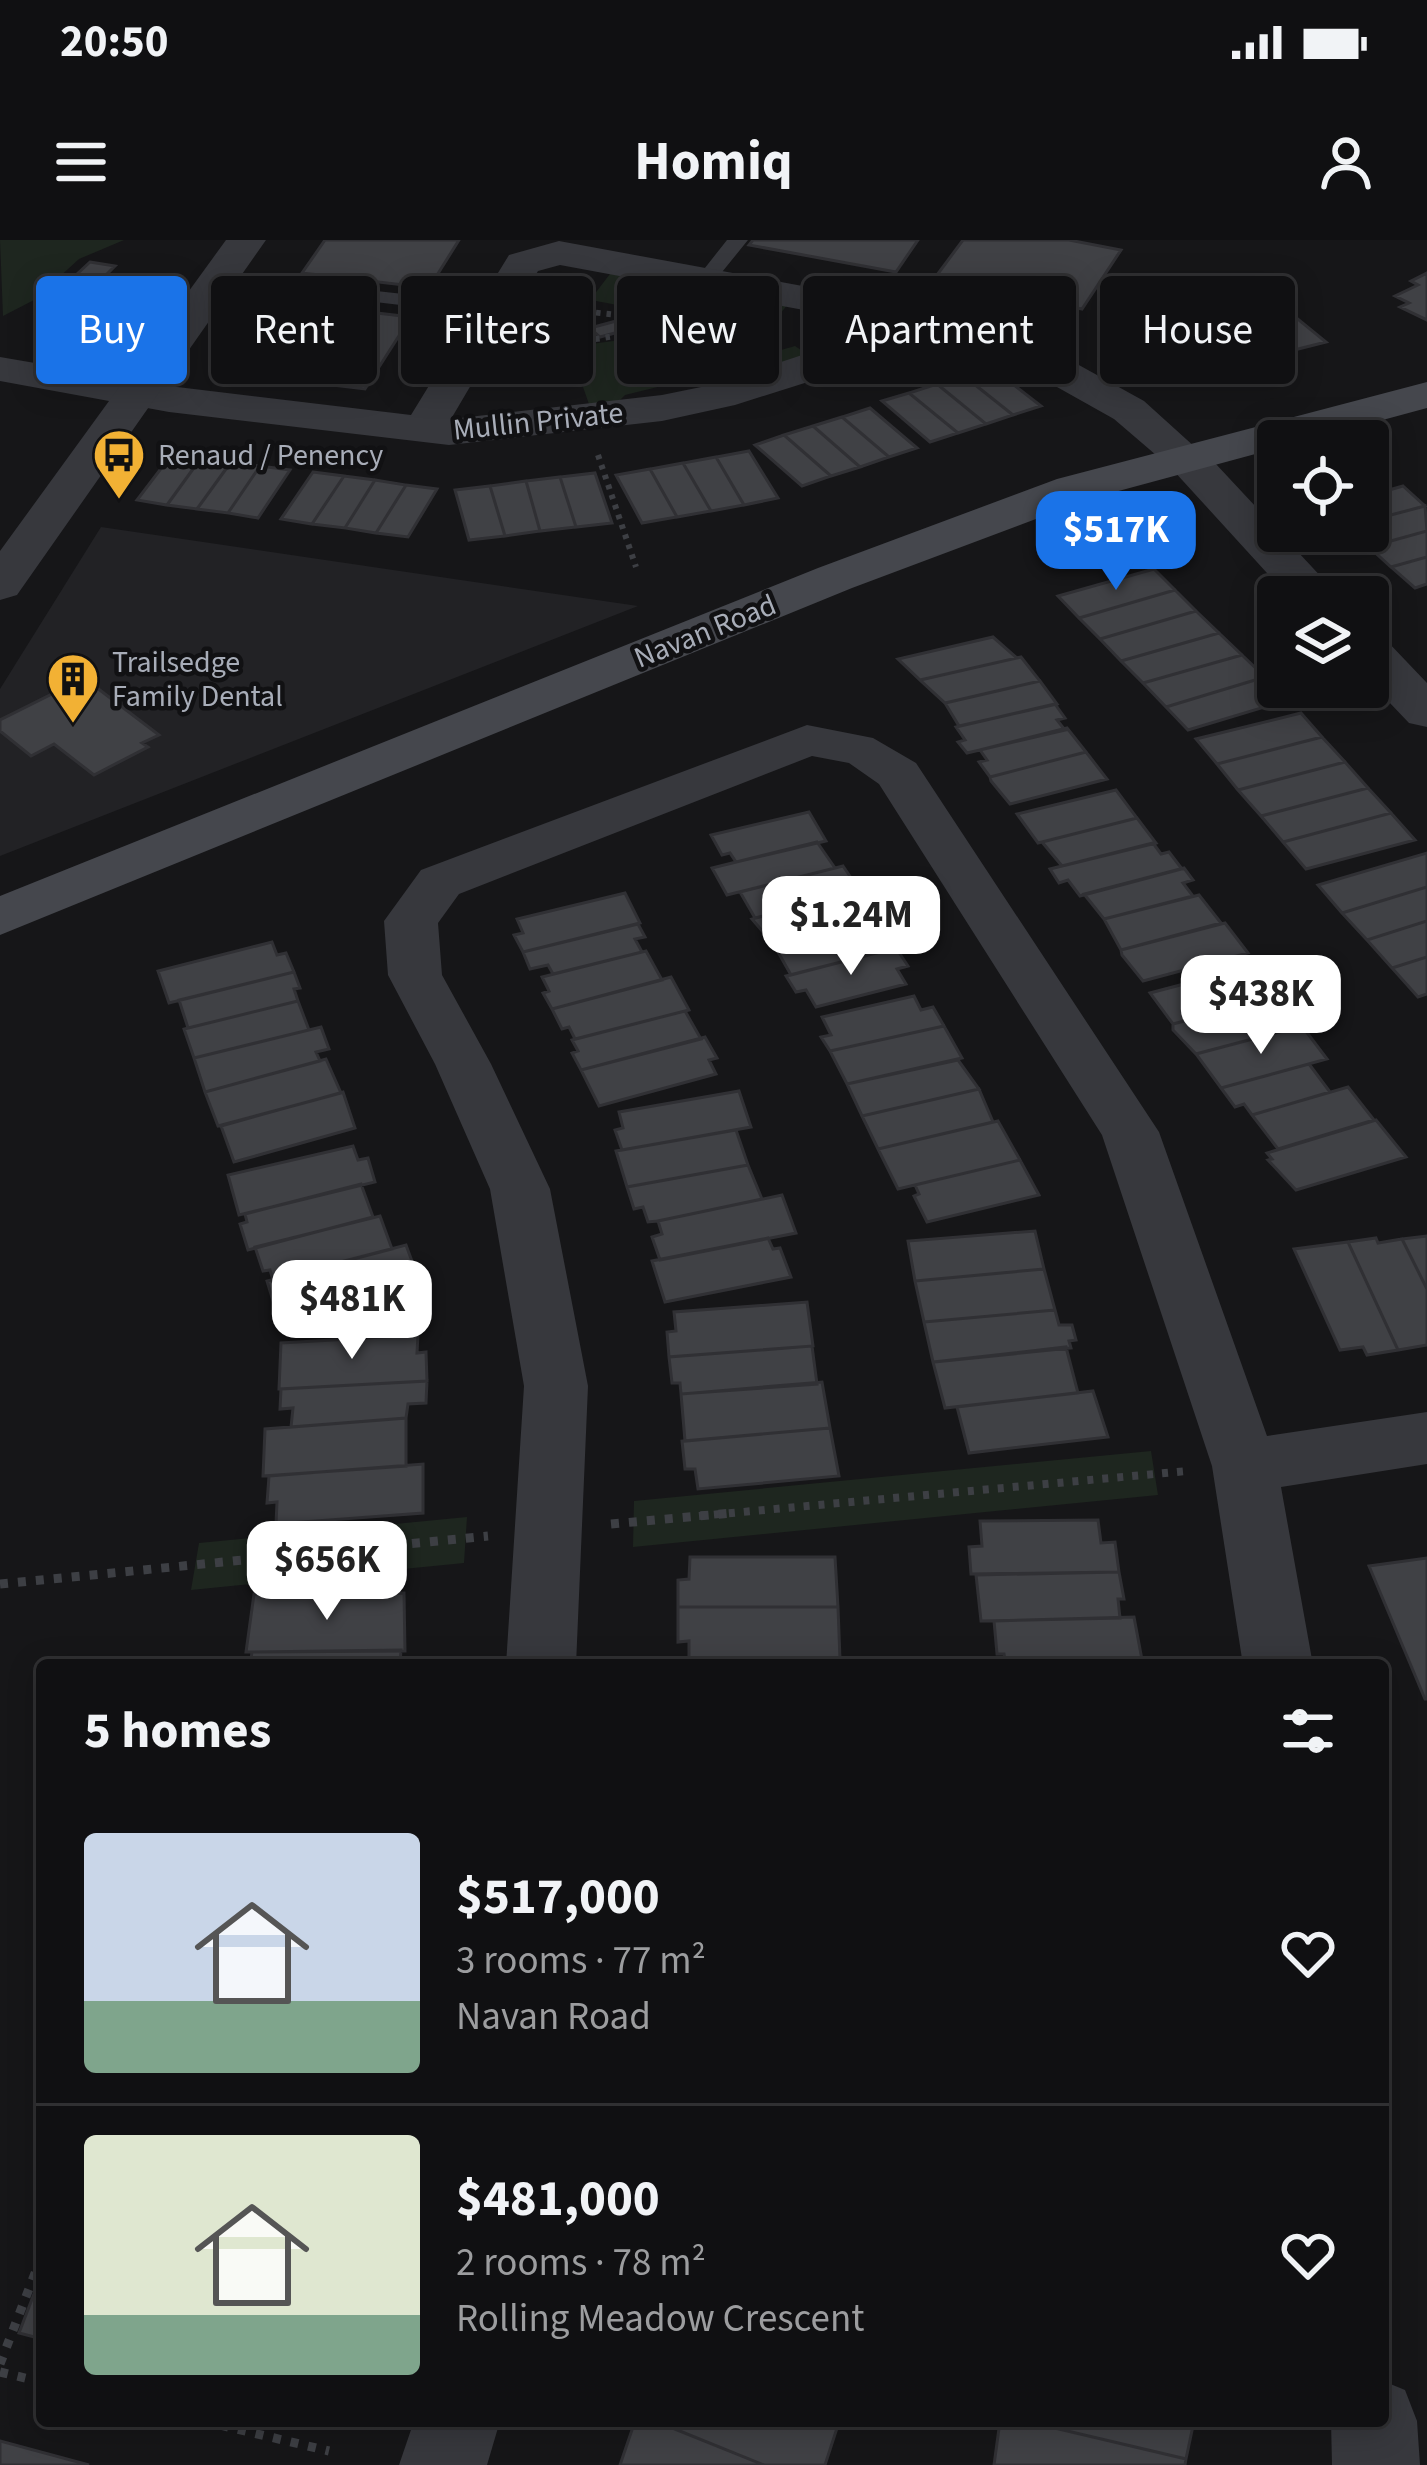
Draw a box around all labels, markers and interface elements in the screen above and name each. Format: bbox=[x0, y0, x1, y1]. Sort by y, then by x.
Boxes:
text: 20:50 bbox=[60, 10, 169, 74]
text: Homiq bbox=[634, 124, 793, 201]
icon: menu bbox=[48, 129, 114, 195]
icon: person bbox=[1313, 129, 1379, 195]
chip: Buy bbox=[36, 276, 187, 384]
chip: Rent bbox=[211, 276, 377, 384]
chip: Filters bbox=[401, 276, 593, 384]
chip: New bbox=[617, 276, 779, 384]
chip: Apartment bbox=[803, 276, 1076, 384]
chip: House bbox=[1100, 276, 1295, 384]
street label: Mullin Private bbox=[451, 391, 625, 452]
map controls bbox=[1257, 420, 1389, 708]
button: locate bbox=[1257, 420, 1389, 552]
bus stop icon: Renaud / Penency bbox=[91, 427, 147, 501]
place label: Renaud / Penency bbox=[158, 434, 383, 477]
pin: $517K bbox=[1032, 491, 1200, 593]
text: $517K bbox=[1063, 502, 1169, 558]
button: layers bbox=[1257, 576, 1389, 708]
street label: Navan Road bbox=[628, 583, 783, 679]
place label: Trailsedge Family Dental bbox=[112, 641, 283, 718]
building icon: Trailsedge Family Dental bbox=[45, 651, 101, 725]
pin: $1.24M bbox=[753, 876, 949, 978]
text: $1.24M bbox=[789, 887, 913, 943]
pin: $438K bbox=[1177, 955, 1345, 1057]
text: $438K bbox=[1208, 966, 1314, 1022]
pin: $481K bbox=[268, 1260, 436, 1362]
text: $481K bbox=[299, 1271, 405, 1327]
pin: $656K bbox=[243, 1521, 411, 1623]
text: $656K bbox=[274, 1532, 380, 1588]
text: 5 homes bbox=[84, 1695, 271, 1767]
icon: filters bbox=[1275, 1698, 1341, 1764]
text: $517,000 bbox=[456, 1861, 660, 1933]
icon: home bbox=[180, 1881, 324, 2025]
icon: heart bbox=[1275, 1920, 1341, 1986]
text: 3 rooms · 77 m² bbox=[456, 1933, 706, 1989]
text: Navan Road bbox=[456, 1989, 651, 2045]
text: $481,000 bbox=[456, 2163, 660, 2235]
icon: home bbox=[180, 2183, 324, 2327]
icon: heart bbox=[1275, 2222, 1341, 2288]
text: 2 rooms · 78 m² bbox=[456, 2235, 706, 2291]
text: Rolling Meadow Crescent bbox=[456, 2291, 864, 2347]

